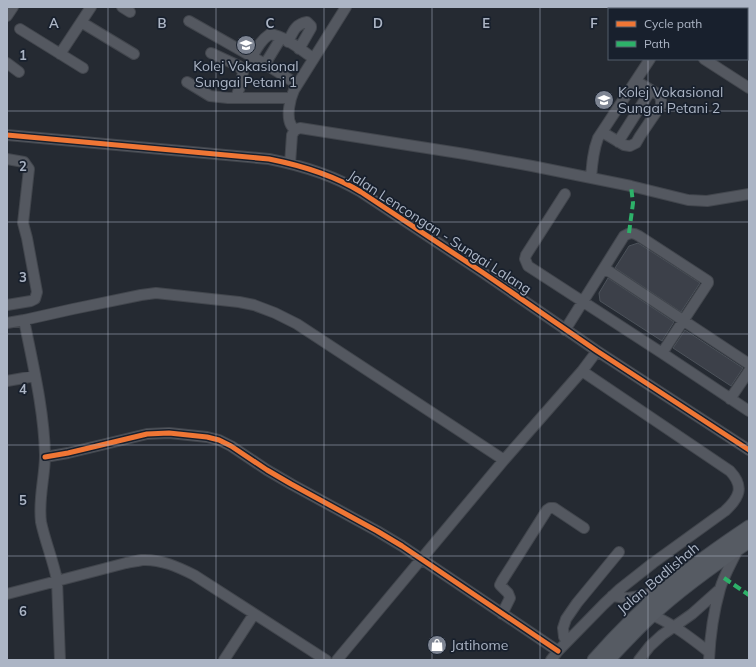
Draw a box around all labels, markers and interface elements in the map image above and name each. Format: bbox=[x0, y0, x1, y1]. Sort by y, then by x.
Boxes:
legend bbox=[608, 8, 748, 60]
text: A bbox=[49, 15, 59, 31]
text: B bbox=[158, 15, 167, 31]
text: C bbox=[266, 15, 275, 31]
text: D bbox=[373, 15, 383, 31]
text: E bbox=[482, 15, 490, 31]
text: F bbox=[590, 15, 598, 31]
text: Cycle path bbox=[644, 16, 702, 31]
school or university icon: Kolej Vokasional Sungai Petani 1 bbox=[235, 34, 257, 56]
text: Path bbox=[644, 36, 670, 51]
text: 1 bbox=[19, 47, 27, 63]
place label: Kolej Vokasional Sungai Petani 1 bbox=[193, 57, 299, 91]
place label: Kolej Vokasional Sungai Petani 2 bbox=[618, 83, 723, 117]
school or university icon: Kolej Vokasional Sungai Petani 2 bbox=[593, 89, 615, 111]
text: 2 bbox=[19, 158, 27, 174]
street label: Jalan Lencongan - Sungai Lalang bbox=[345, 166, 535, 298]
text: 3 bbox=[19, 269, 27, 285]
text: 4 bbox=[19, 381, 27, 397]
text: 5 bbox=[19, 492, 27, 508]
street label: Jalan Badlishah bbox=[613, 539, 703, 617]
text: 6 bbox=[19, 603, 27, 619]
shop icon: Jatihome bbox=[426, 634, 448, 656]
place label: Jatihome bbox=[451, 636, 508, 654]

